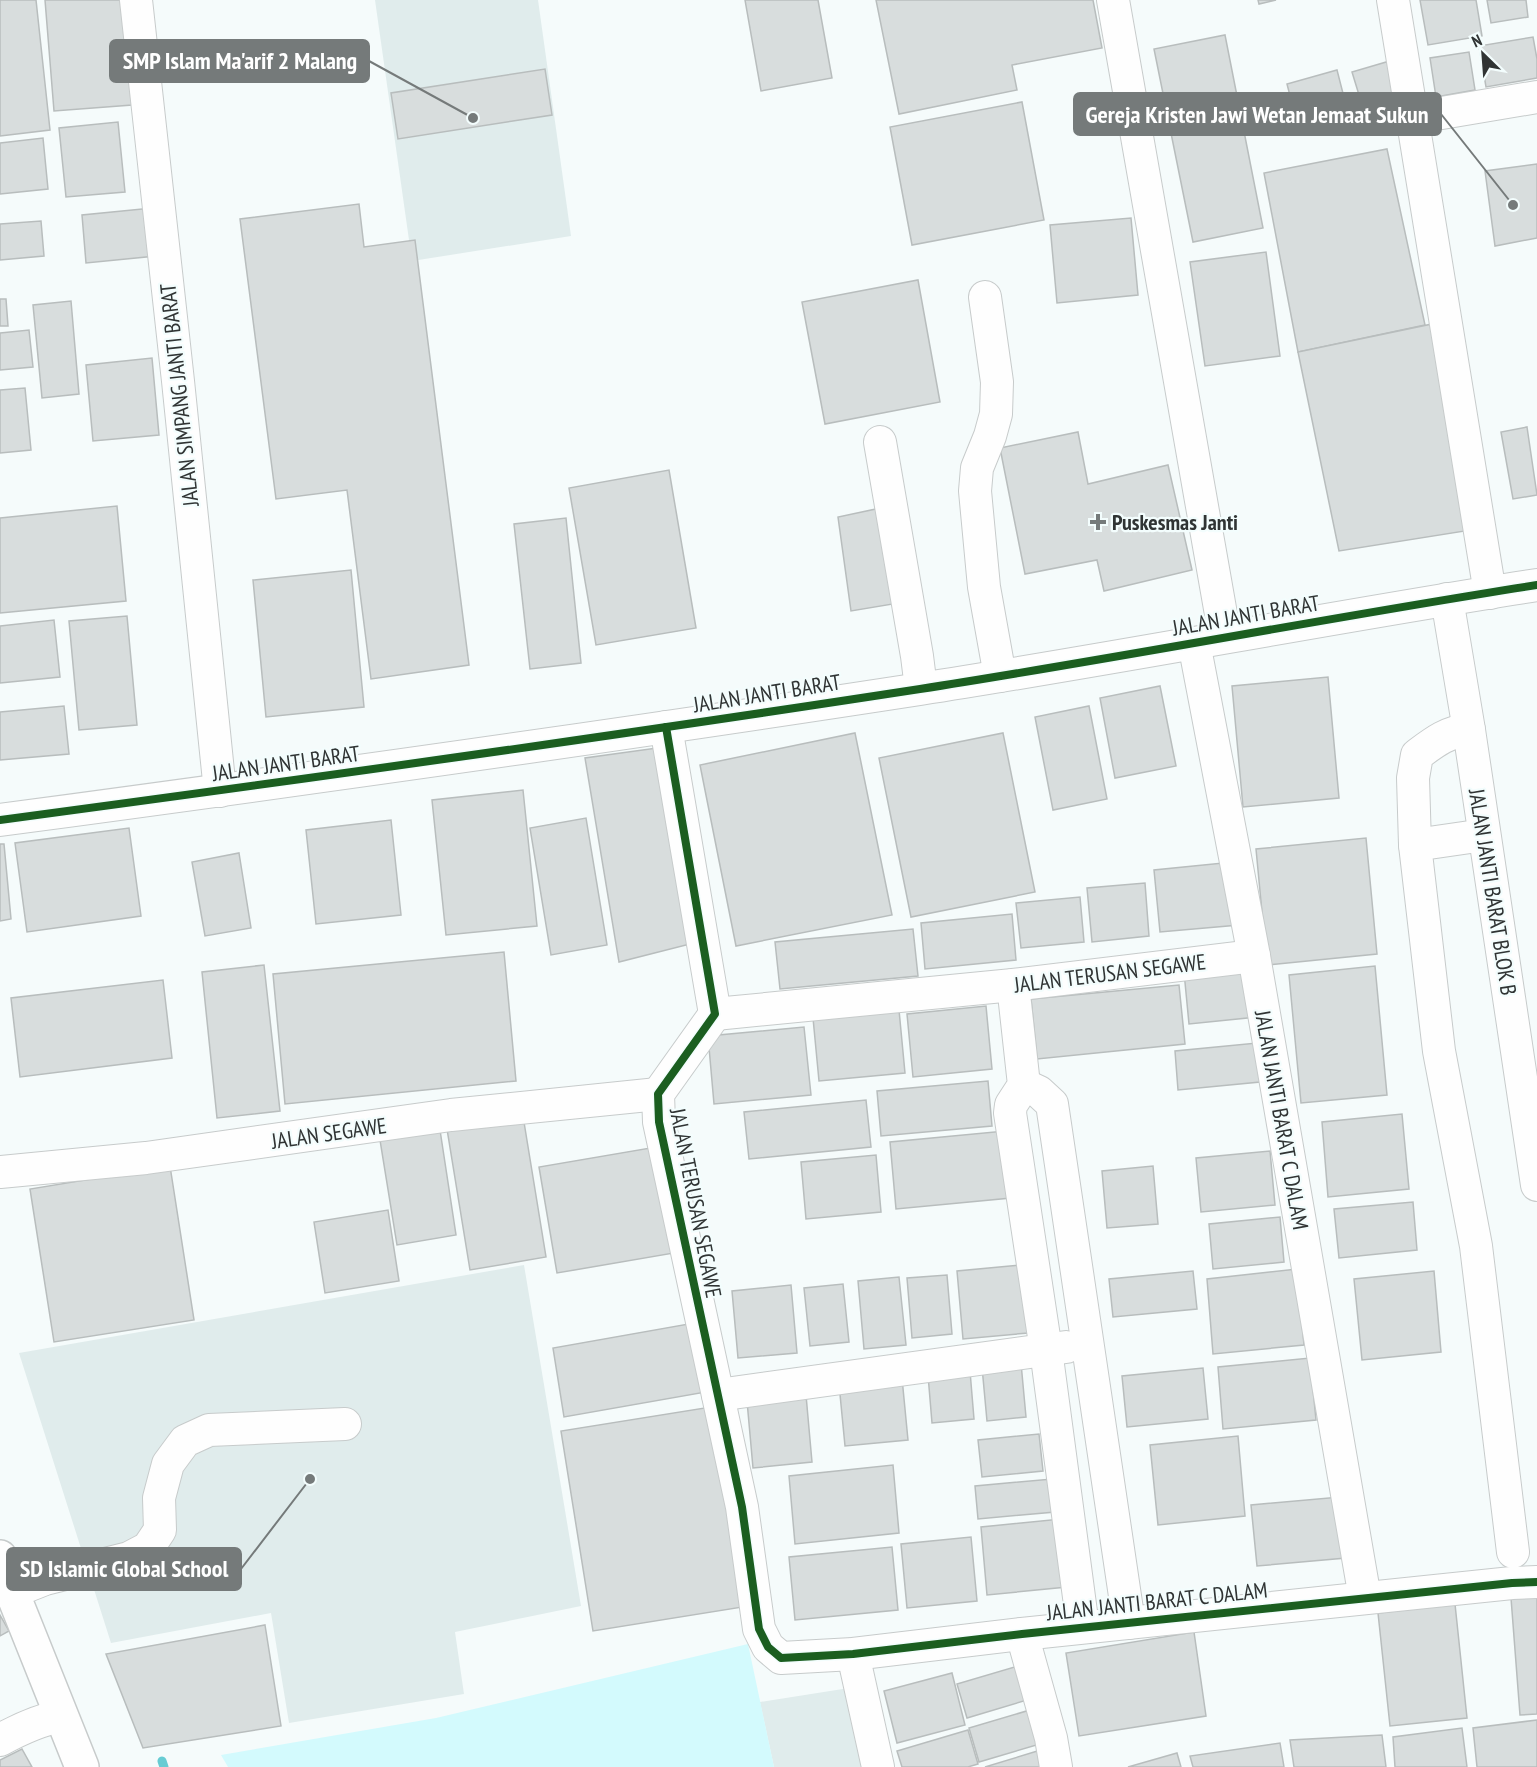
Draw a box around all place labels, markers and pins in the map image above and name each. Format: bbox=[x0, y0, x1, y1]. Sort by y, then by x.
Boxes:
callout: SMP Islam Ma'arif 2 Malang bbox=[110, 40, 369, 82]
callout: Gereja Kristen Jawi Wetan Jemaat Sukun bbox=[1074, 93, 1441, 135]
place label: Puskesmas Janti bbox=[1112, 508, 1238, 536]
marker: Puskesmas Janti bbox=[1089, 513, 1107, 531]
callout: SD Islamic Global School bbox=[7, 1548, 241, 1590]

